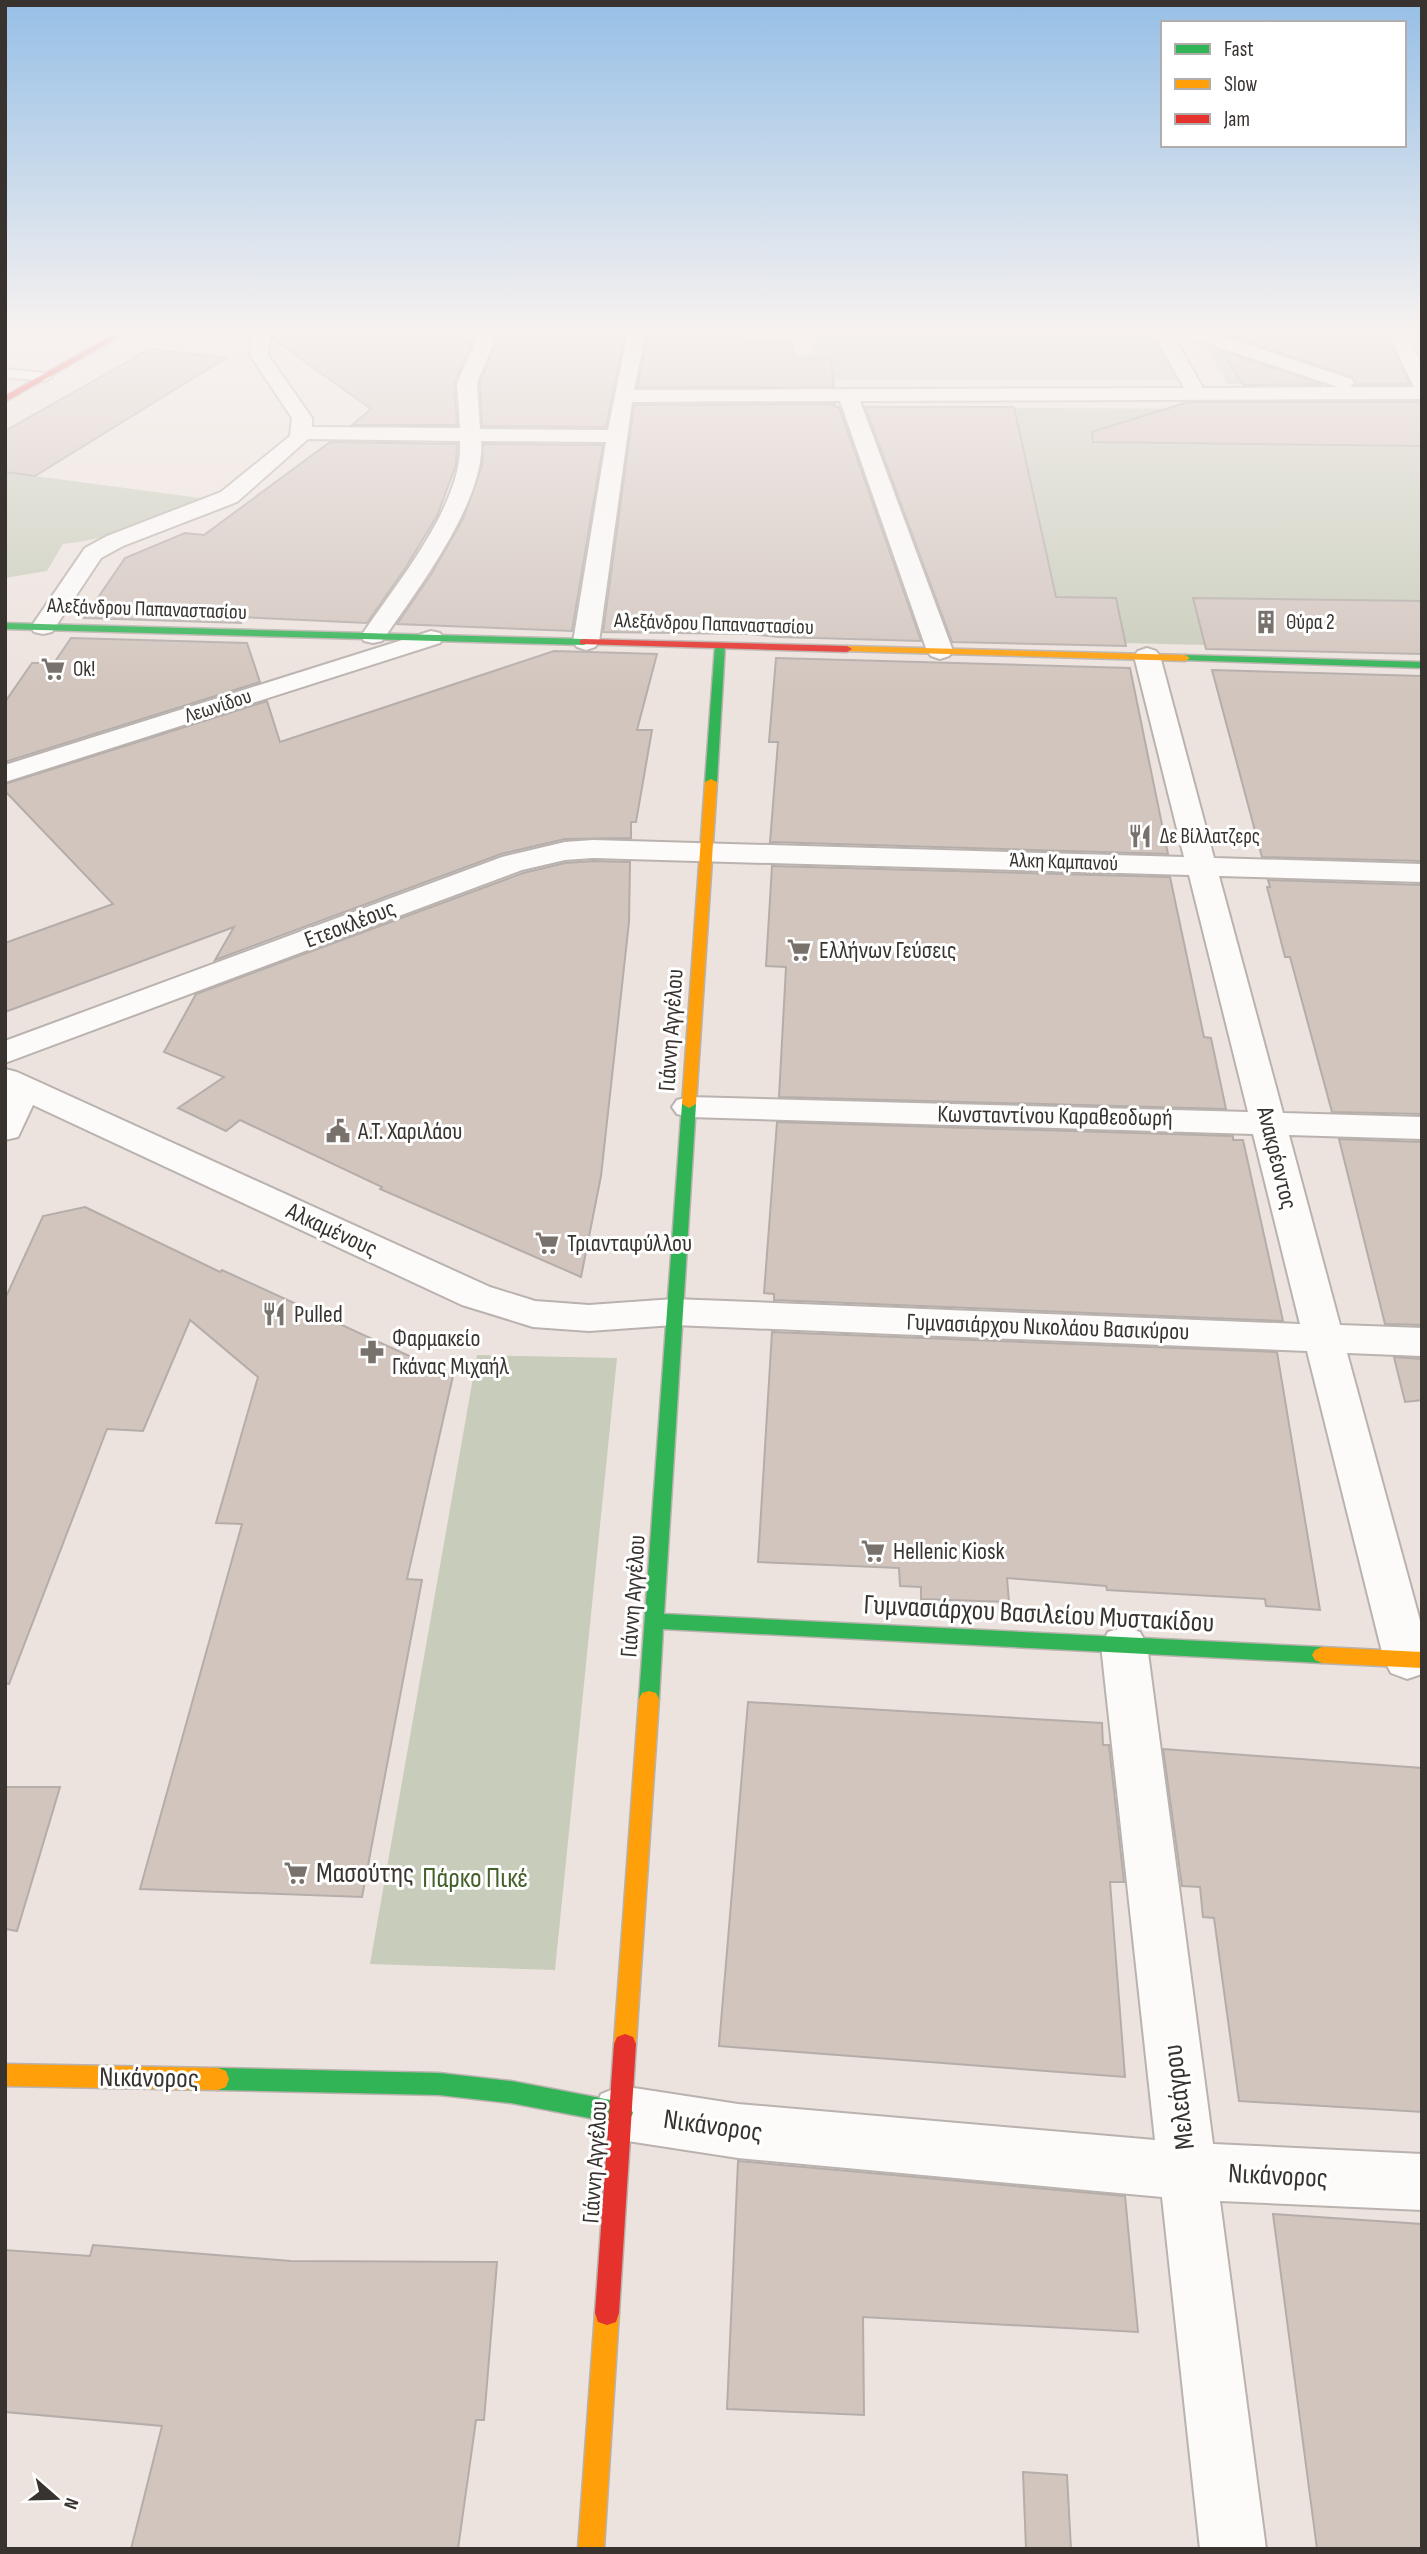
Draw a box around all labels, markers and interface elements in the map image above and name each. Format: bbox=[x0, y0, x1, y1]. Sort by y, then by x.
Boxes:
legend bbox=[1161, 21, 1406, 147]
text: Fast bbox=[1224, 37, 1254, 62]
text: Slow bbox=[1224, 72, 1258, 97]
text: Jam bbox=[1223, 107, 1250, 132]
street label: Αλεξάνδρου Παπαναστασίου bbox=[46, 593, 247, 625]
street label: Αλεξάνδρου Παπαναστασίου bbox=[613, 608, 814, 640]
building icon: Θύρα 2 bbox=[1252, 608, 1280, 636]
place label: Θύρα 2 bbox=[1286, 610, 1335, 635]
supermarket icon: Ok! bbox=[39, 655, 67, 683]
place label: Ok! bbox=[73, 657, 95, 682]
street label: Λεωνίδου bbox=[181, 684, 254, 729]
restaurant icon: Δε Βίλλατζερς bbox=[1126, 822, 1154, 850]
place label: Δε Βίλλατζερς bbox=[1160, 824, 1260, 849]
street label: Άλκη Καμπανού bbox=[1009, 848, 1119, 876]
street label: Ετεοκλέους bbox=[300, 893, 400, 955]
supermarket icon: Ελλήνων Γεύσεις bbox=[785, 936, 813, 964]
place label: Ελλήνων Γεύσεις bbox=[819, 936, 957, 965]
street label: Γιάννη Αγγέλου bbox=[652, 968, 690, 1092]
street label: Κωνσταντίνου Καραθεοδωρή bbox=[937, 1099, 1173, 1133]
street label: Ανακρέοντος bbox=[1250, 1103, 1304, 1212]
public building icon: Α.Τ. Χαριλάου bbox=[324, 1117, 352, 1145]
place label: Α.Τ. Χαριλάου bbox=[357, 1117, 462, 1146]
street label: Αλκαμένους bbox=[281, 1196, 382, 1264]
supermarket icon: Τριανταφύλλου bbox=[533, 1229, 561, 1257]
place label: Τριανταφύλλου bbox=[567, 1229, 692, 1258]
restaurant icon: Pulled bbox=[260, 1300, 288, 1328]
place label: Pulled bbox=[294, 1300, 343, 1329]
street label: Γυμνασιάρχου Νικολάου Βασικύρου bbox=[906, 1308, 1190, 1346]
place label: Φαρμακείο Γκάνας Μιχαήλ bbox=[392, 1324, 510, 1381]
pharmacy icon: Φαρμακείο Γκάνας Μιχαήλ bbox=[358, 1338, 386, 1366]
street label: Γιάννη Αγγέλου bbox=[614, 1534, 652, 1658]
supermarket icon: Hellenic Kiosk bbox=[859, 1537, 887, 1565]
place label: Hellenic Kiosk bbox=[893, 1537, 1005, 1566]
street label: Γυμνασιάρχου Βασιλείου Μυστακίδου bbox=[863, 1588, 1215, 1640]
place label: Μασούτης bbox=[316, 1857, 414, 1890]
supermarket icon: Μασούτης bbox=[282, 1859, 310, 1887]
park label: Πάρκο Πικέ bbox=[422, 1862, 528, 1895]
street label: Μελεάγρου bbox=[1156, 2042, 1202, 2152]
street label: Νικάνορος bbox=[99, 2061, 199, 2095]
street label: Γιάννη Αγγέλου bbox=[576, 2100, 614, 2224]
street label: Νικάνορος bbox=[661, 2103, 765, 2149]
street label: Νικάνορος bbox=[1227, 2157, 1329, 2195]
north arrow bbox=[21, 2463, 91, 2533]
text: N bbox=[58, 2495, 83, 2512]

